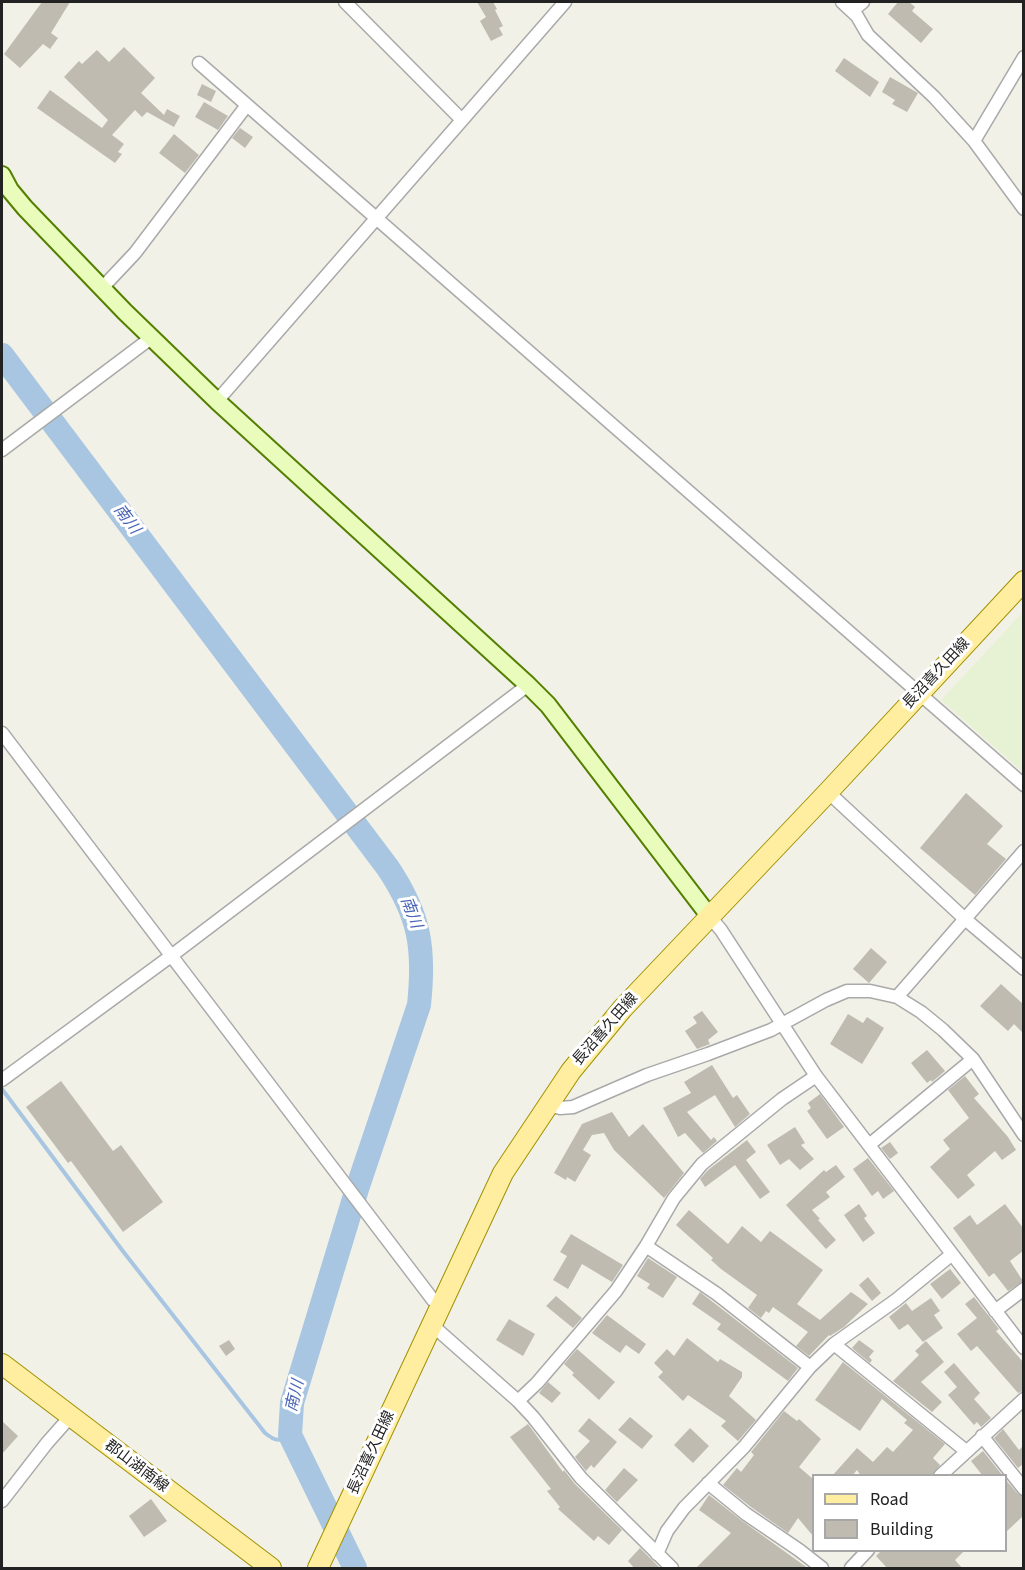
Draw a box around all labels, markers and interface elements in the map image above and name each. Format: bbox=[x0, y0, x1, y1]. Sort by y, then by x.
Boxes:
water label: 南川 bbox=[109, 501, 143, 539]
street label: 長沼喜久田線 bbox=[900, 635, 974, 713]
water label: 南川 bbox=[395, 895, 425, 931]
street label: 長沼喜久田線 bbox=[570, 990, 642, 1070]
water label: 南川 bbox=[283, 1378, 309, 1414]
street label: 長沼喜久田線 bbox=[345, 1408, 399, 1498]
street label: 郡山湖南線 bbox=[101, 1437, 171, 1497]
legend bbox=[812, 1474, 1007, 1552]
text: Road bbox=[870, 1487, 909, 1512]
text: Building bbox=[870, 1517, 933, 1542]

